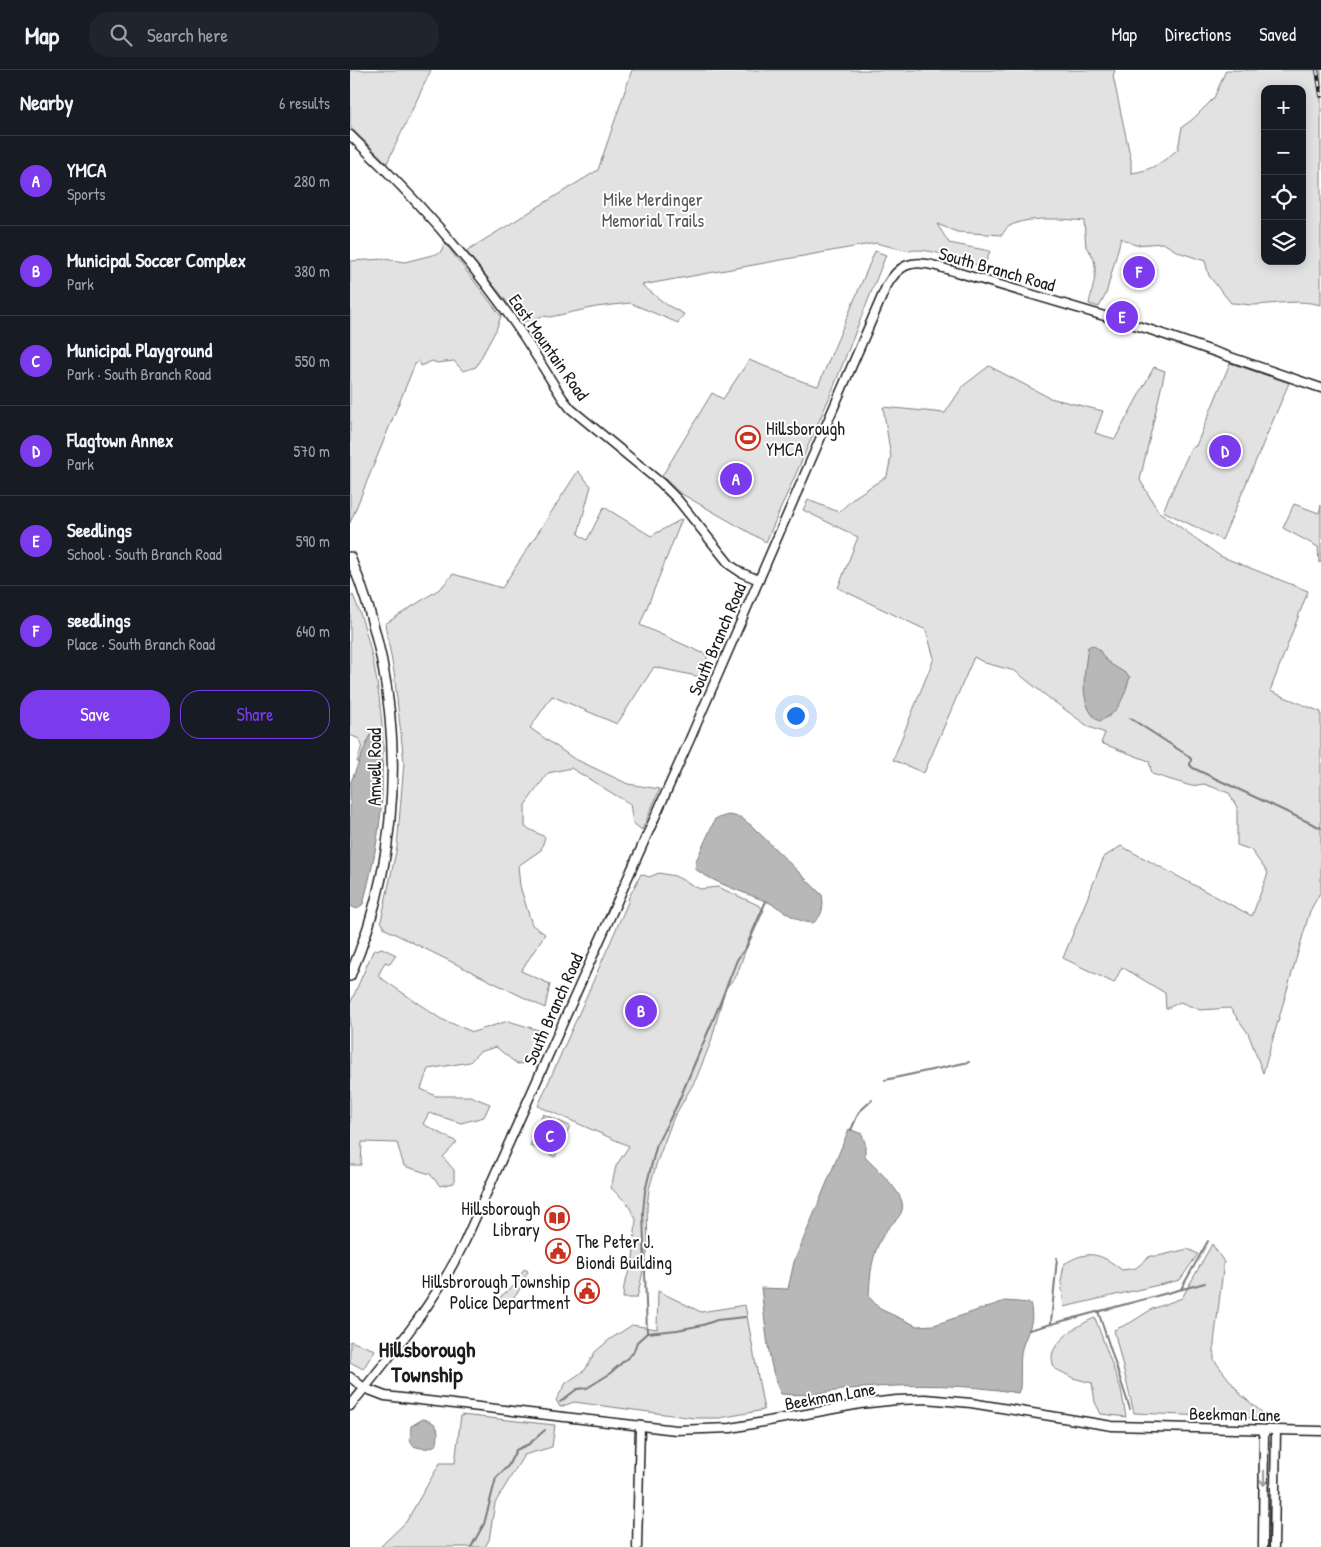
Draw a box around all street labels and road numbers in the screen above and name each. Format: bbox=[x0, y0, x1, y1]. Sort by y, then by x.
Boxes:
street label: South Branch Road bbox=[936, 240, 1058, 298]
street label: East Mountain Road bbox=[503, 289, 595, 405]
street label: South Branch Road bbox=[682, 579, 752, 699]
street label: Amwell Road bbox=[362, 728, 387, 806]
street label: South Branch Road bbox=[517, 949, 589, 1069]
street label: Beekman Lane bbox=[783, 1376, 877, 1416]
street label: Beekman Lane bbox=[1189, 1401, 1281, 1427]

